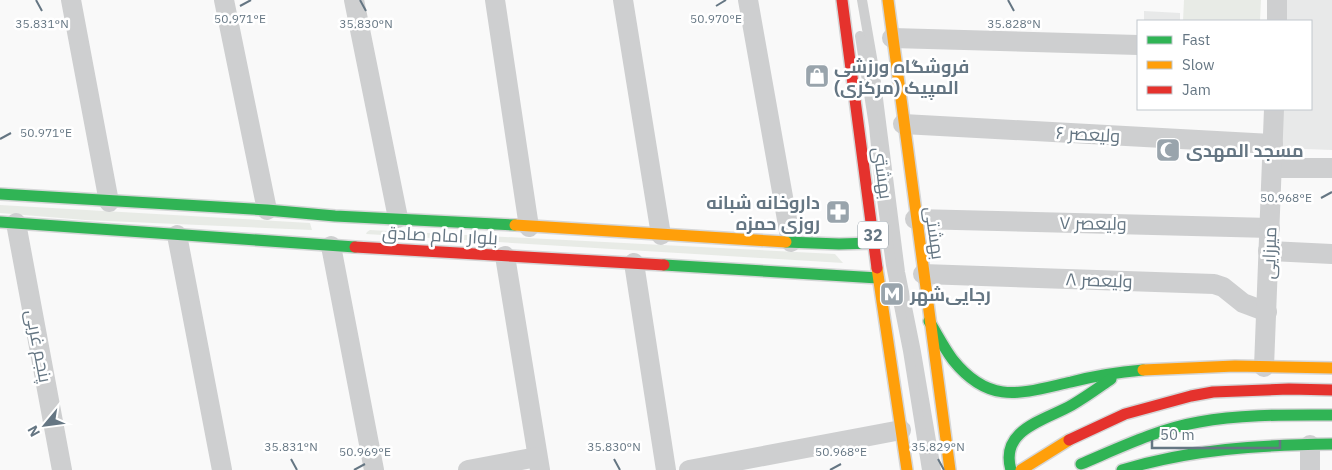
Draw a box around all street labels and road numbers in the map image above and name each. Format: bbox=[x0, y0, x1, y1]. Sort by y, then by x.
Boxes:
street label: ولیعصر ۶ bbox=[1055, 121, 1121, 147]
street label: بهشتى bbox=[868, 146, 898, 200]
street label: بهشتی bbox=[920, 205, 950, 261]
street label: ولیعصر ۷ bbox=[1059, 211, 1127, 235]
street label: بلوار امام صادق bbox=[381, 220, 499, 251]
road number: 32 bbox=[858, 222, 888, 248]
street label: میرزایی bbox=[1257, 226, 1281, 280]
street label: ولیعصر ۸ bbox=[1065, 267, 1133, 293]
street label: پنجم غربی bbox=[20, 308, 57, 385]

